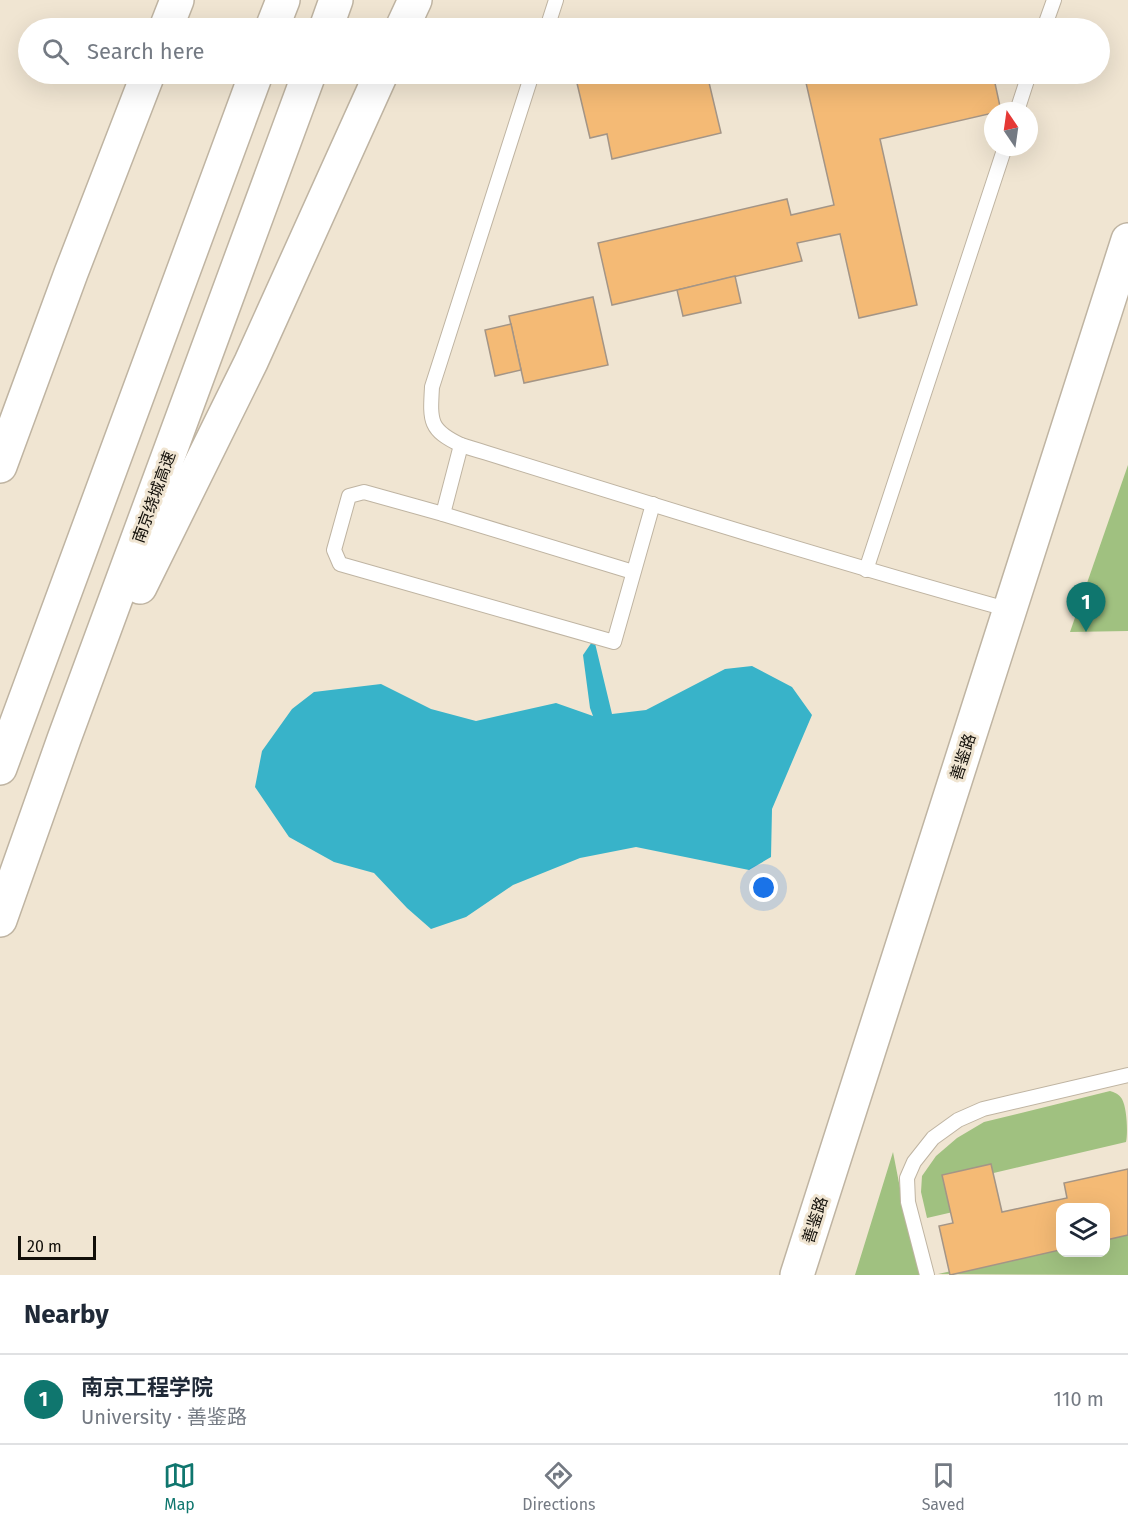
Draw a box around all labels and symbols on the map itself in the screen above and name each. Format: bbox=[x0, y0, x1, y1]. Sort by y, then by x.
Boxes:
north arrow bbox=[984, 102, 1038, 156]
street label: 南京绕城高速 bbox=[129, 449, 179, 545]
pin: 1 bbox=[1066, 582, 1106, 632]
street label: 善鉴路 bbox=[947, 731, 979, 783]
your location bbox=[749, 873, 778, 902]
street label: 善鉴路 bbox=[799, 1194, 831, 1246]
scale bar bbox=[18, 1233, 96, 1260]

